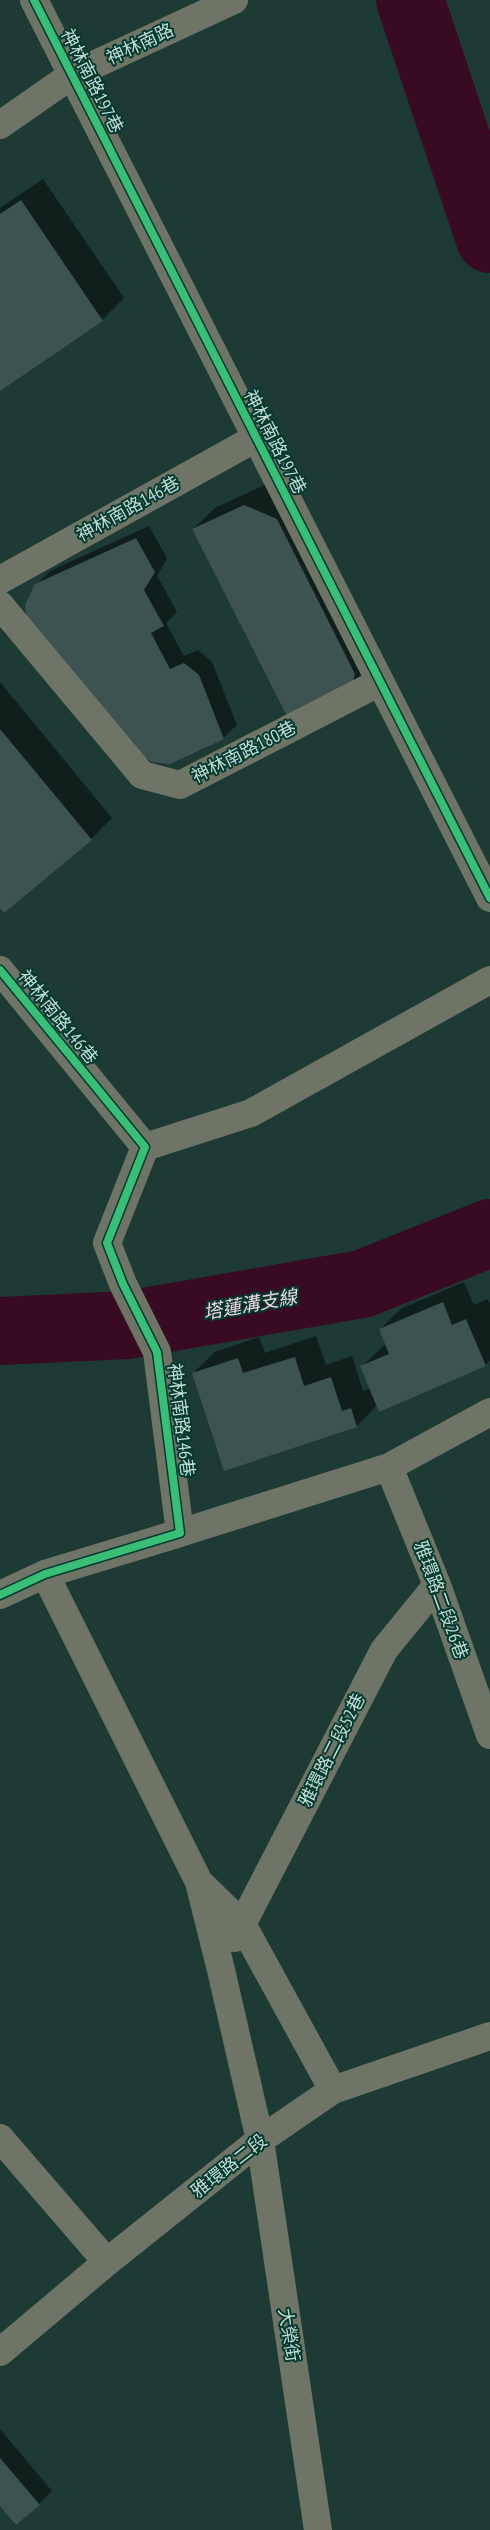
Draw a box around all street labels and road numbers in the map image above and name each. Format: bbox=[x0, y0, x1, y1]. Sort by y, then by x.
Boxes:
street label: 神林南路 bbox=[102, 18, 177, 69]
street label: 神林南路197巷 bbox=[56, 25, 129, 137]
street label: 神林南路197巷 bbox=[239, 386, 312, 498]
street label: 神林南路146巷 bbox=[72, 471, 183, 546]
street label: 神林南路180巷 bbox=[188, 715, 300, 788]
street label: 神林南路146巷 bbox=[13, 965, 103, 1068]
street label: 神林南路146巷 bbox=[163, 1362, 200, 1478]
street label: 雅環路二段26巷 bbox=[409, 1538, 474, 1662]
street label: 雅環路二段52巷 bbox=[293, 1689, 370, 1810]
street label: 雅環路二段 bbox=[186, 2129, 271, 2202]
street label: 大榮街 bbox=[274, 2306, 305, 2363]

